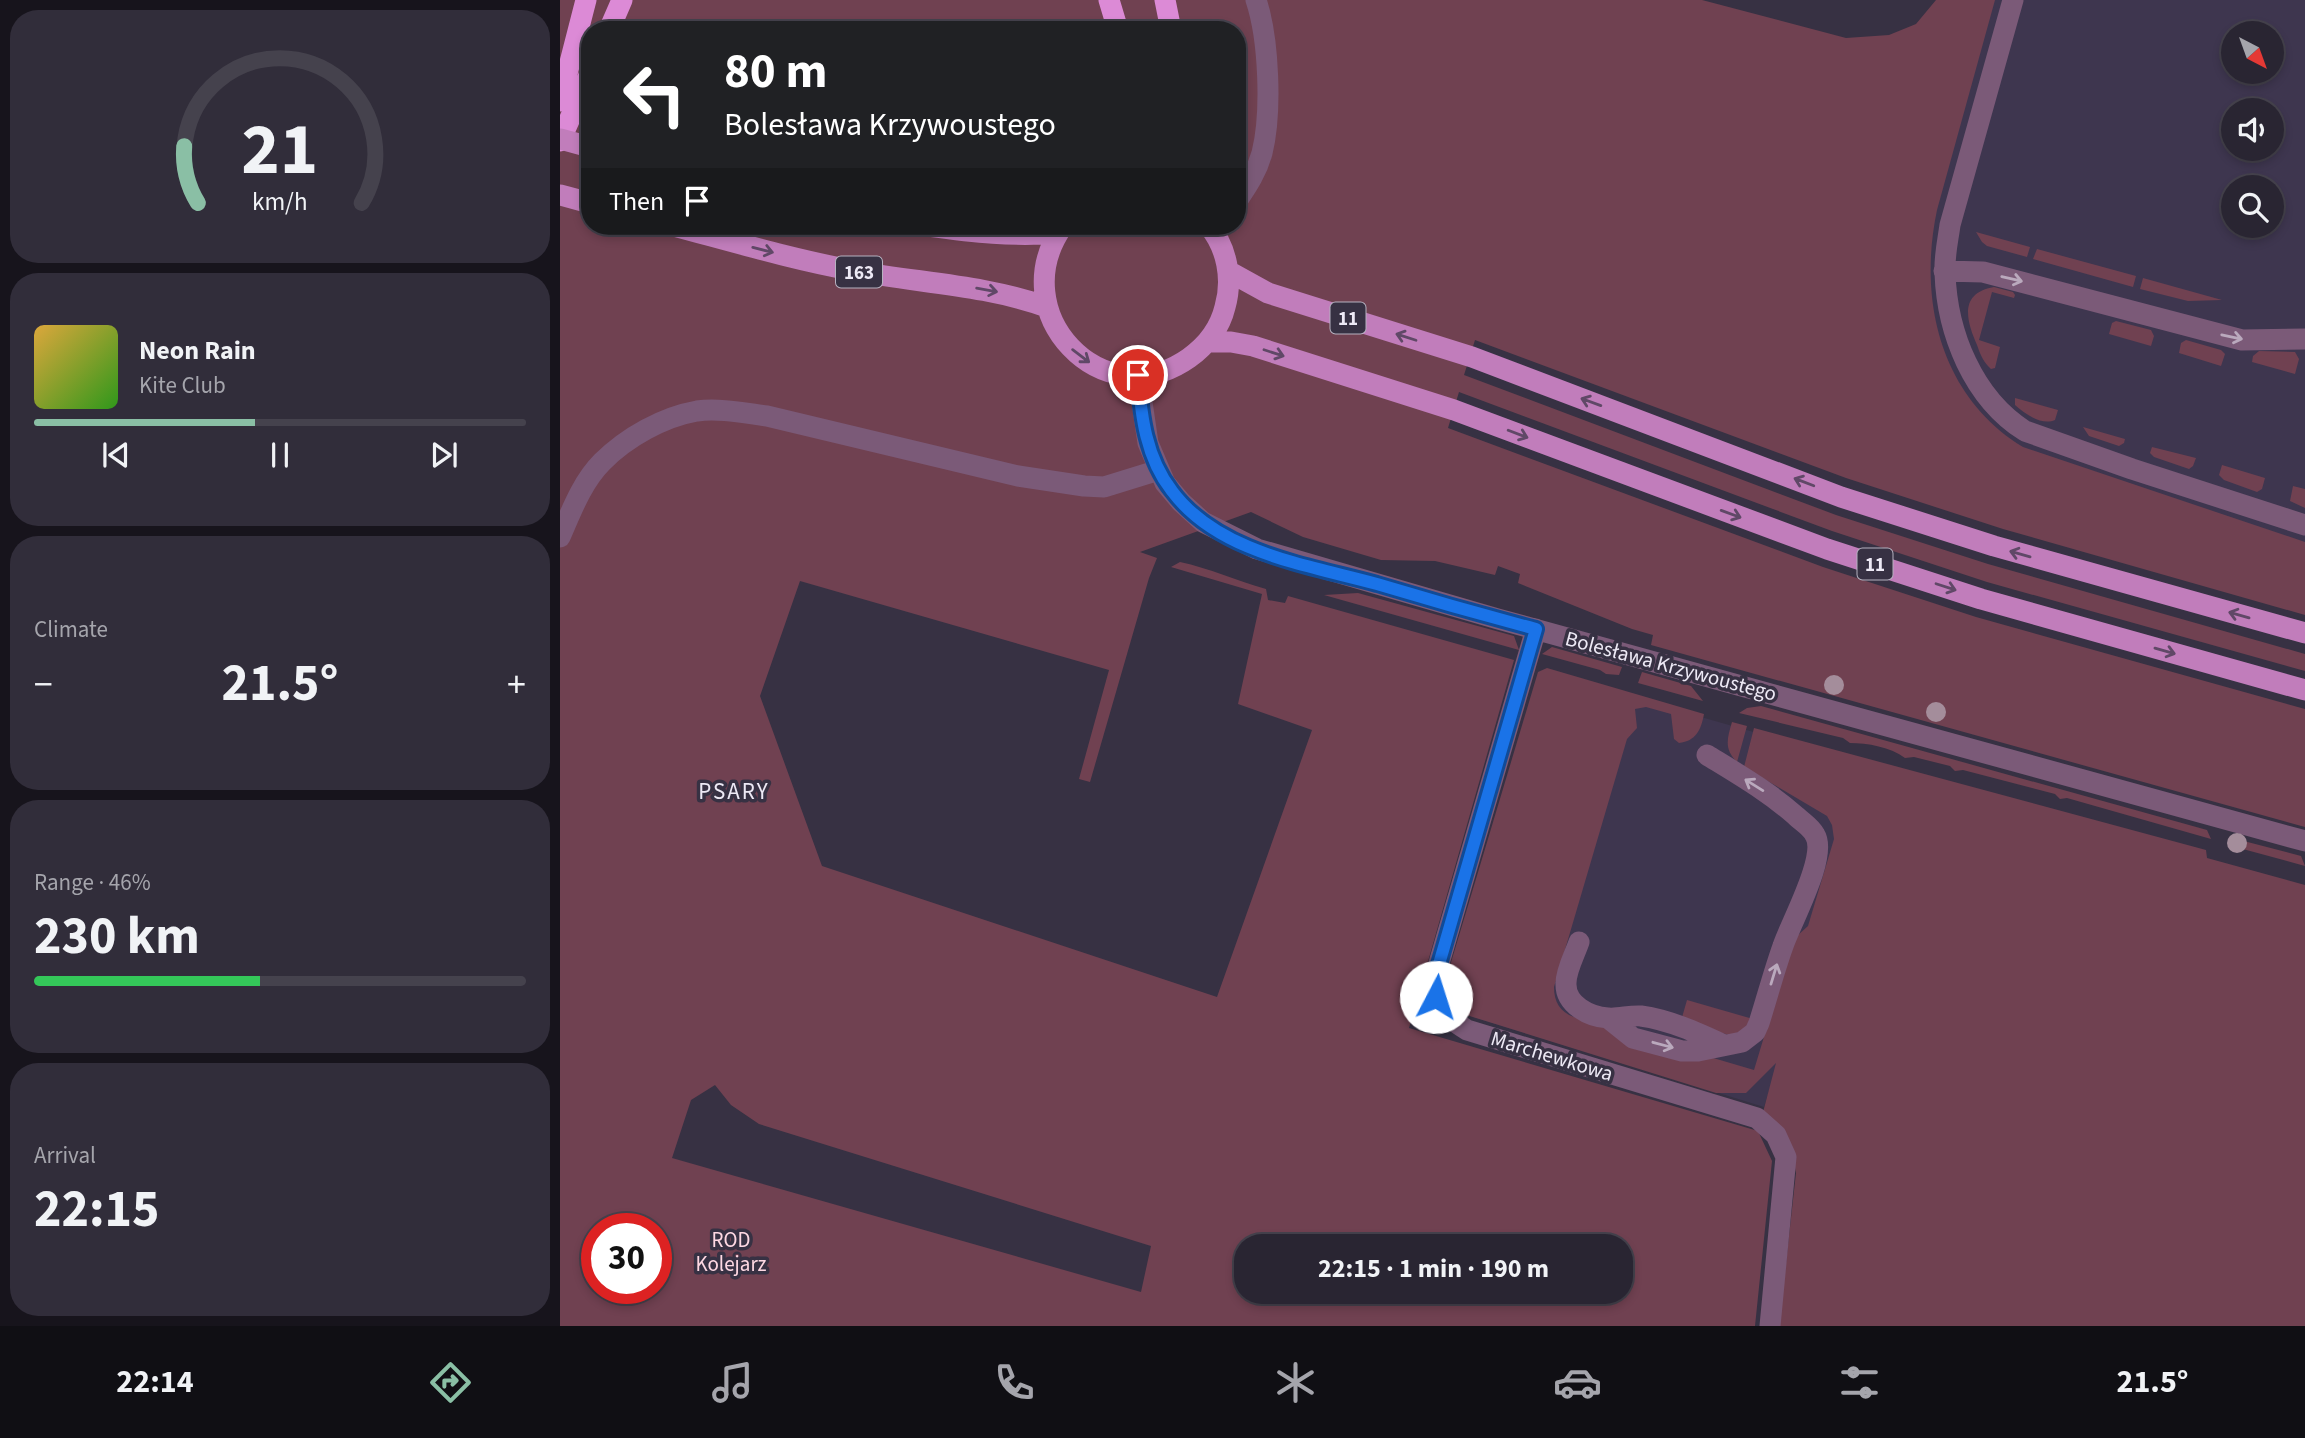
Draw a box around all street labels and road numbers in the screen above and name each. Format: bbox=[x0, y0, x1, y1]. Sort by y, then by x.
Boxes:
road number: 163 bbox=[836, 256, 882, 288]
road number: 11 bbox=[1330, 302, 1366, 334]
road number: 11 bbox=[1858, 548, 1892, 580]
street label: Bolesława Krzywoustego bbox=[1562, 623, 1780, 709]
street label: Marchewkowa bbox=[1487, 1023, 1617, 1089]

